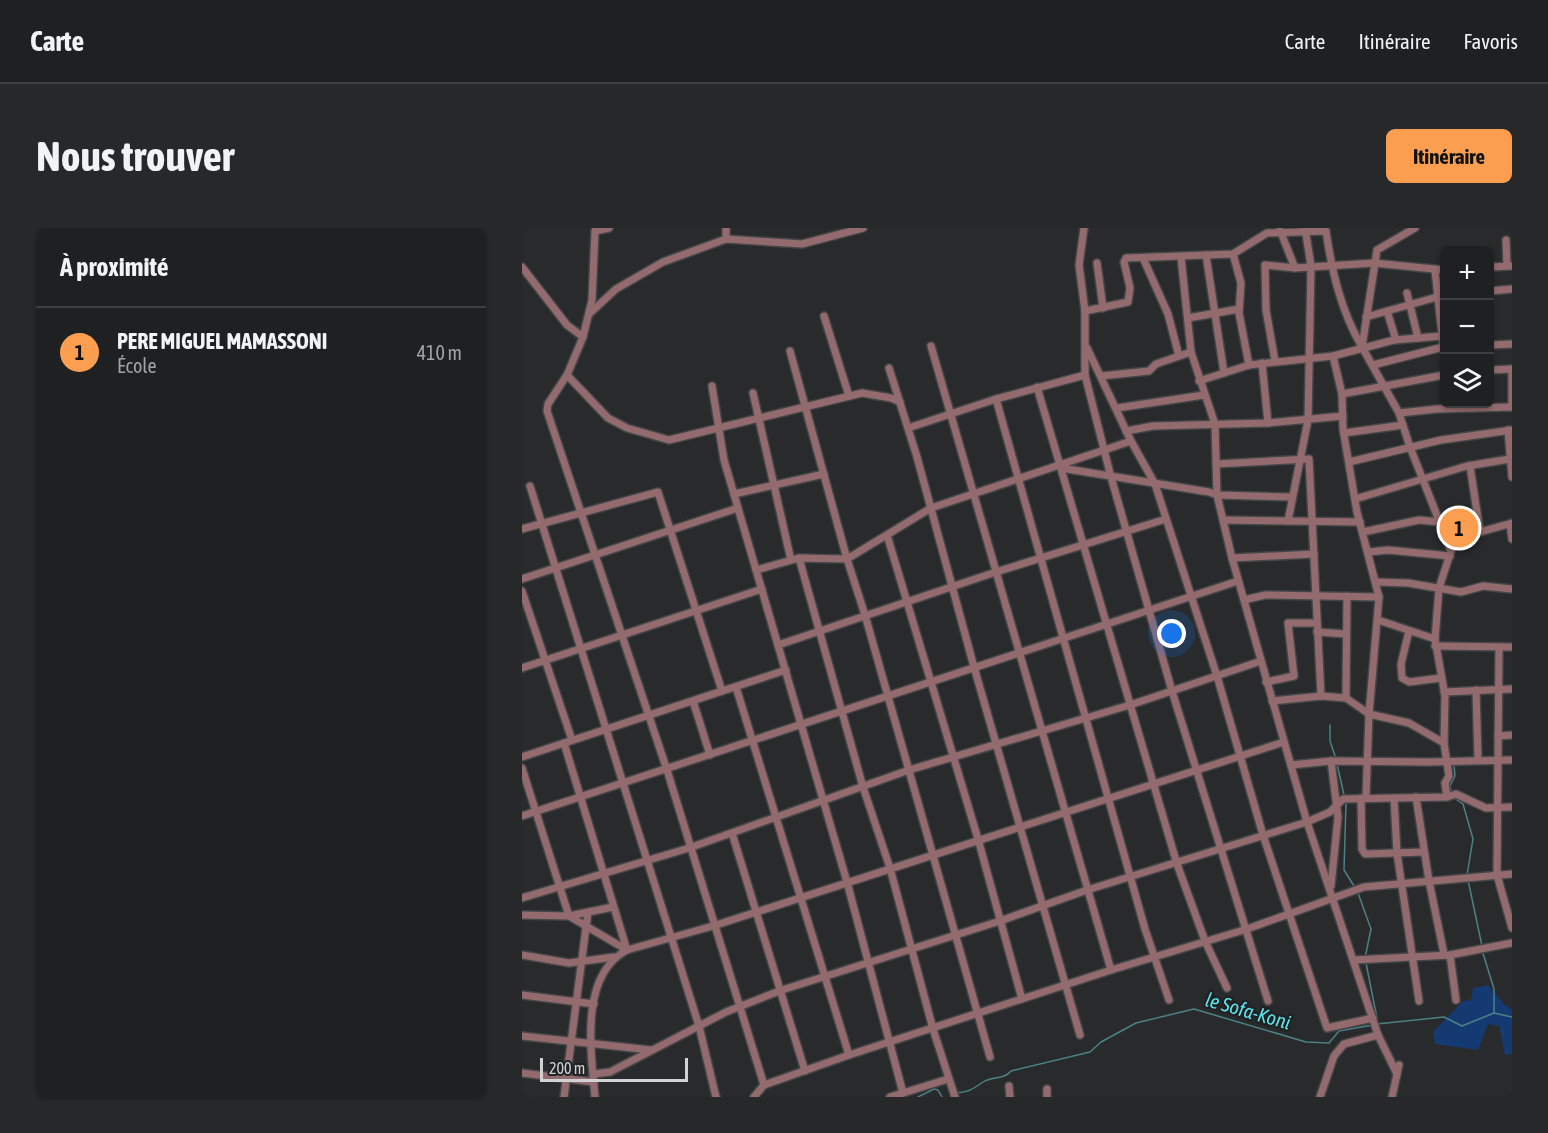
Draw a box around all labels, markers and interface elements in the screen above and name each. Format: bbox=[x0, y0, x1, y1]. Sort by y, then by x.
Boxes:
text: Carte bbox=[30, 25, 84, 57]
text: Carte bbox=[1285, 29, 1325, 53]
text: Itinéraire bbox=[1358, 29, 1430, 53]
text: Favoris bbox=[1463, 29, 1518, 53]
button: Itinéraire bbox=[1386, 129, 1512, 183]
text: Nous trouver bbox=[36, 132, 234, 180]
map controls bbox=[1440, 246, 1494, 408]
button: + bbox=[1440, 246, 1494, 300]
text: À proximité bbox=[60, 252, 168, 282]
button: − bbox=[1440, 300, 1494, 354]
text: PERE MIGUEL MAMASSONI bbox=[117, 328, 327, 354]
text: 1 bbox=[75, 341, 84, 364]
text: 410 m bbox=[417, 341, 462, 364]
text: École bbox=[117, 354, 157, 377]
button: layers bbox=[1440, 354, 1494, 408]
pin: 1 bbox=[1440, 506, 1478, 550]
your location bbox=[1157, 619, 1186, 648]
water label: le Sofa-Koni bbox=[1203, 987, 1294, 1034]
scale bar bbox=[540, 1055, 688, 1082]
text: 200 m bbox=[549, 1059, 585, 1077]

